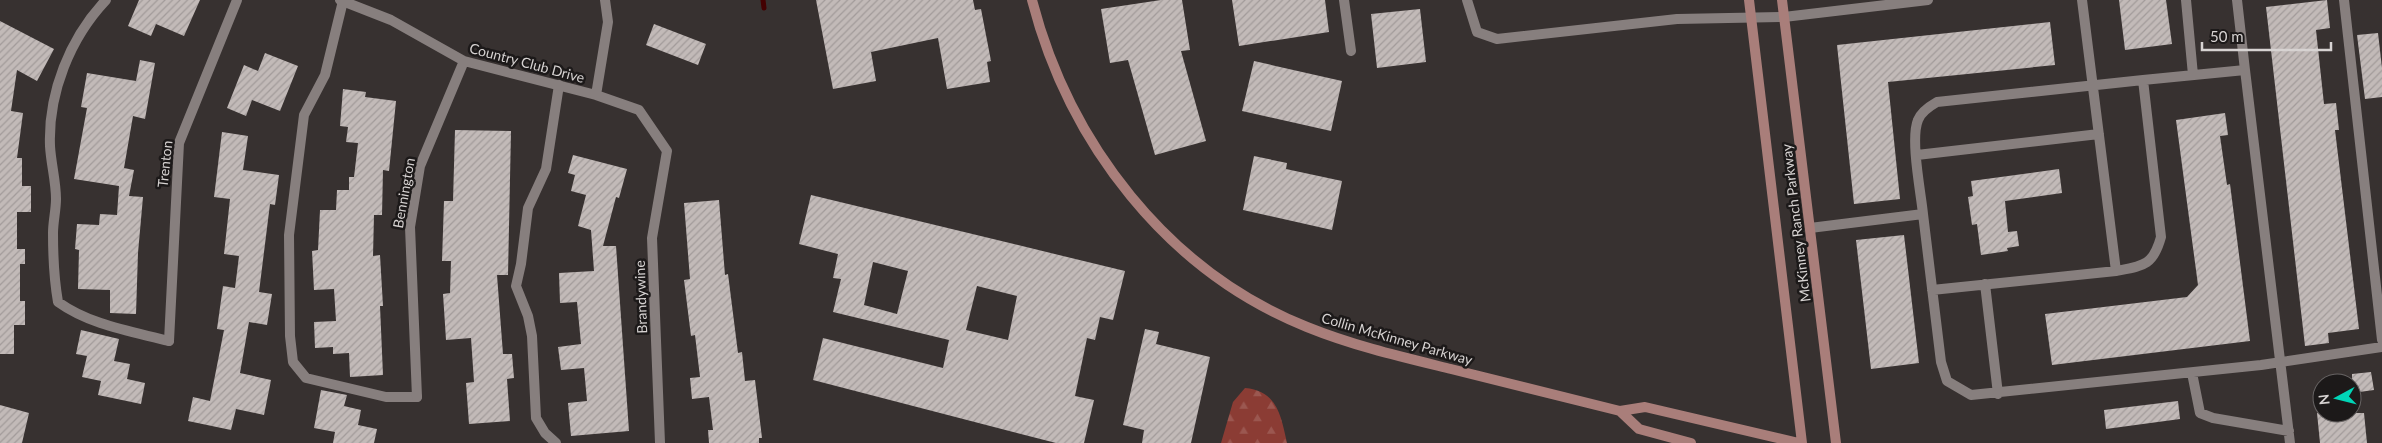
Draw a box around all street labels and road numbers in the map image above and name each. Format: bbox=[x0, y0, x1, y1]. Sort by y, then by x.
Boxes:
street label: Country Club Drive bbox=[468, 39, 587, 86]
street label: Trenton bbox=[154, 139, 175, 188]
street label: McKinney Ranch Parkway bbox=[1777, 142, 1814, 303]
street label: Bennington bbox=[389, 156, 418, 229]
street label: Brandywine bbox=[631, 260, 650, 334]
street label: Collin McKinney Parkway bbox=[1320, 309, 1475, 368]

